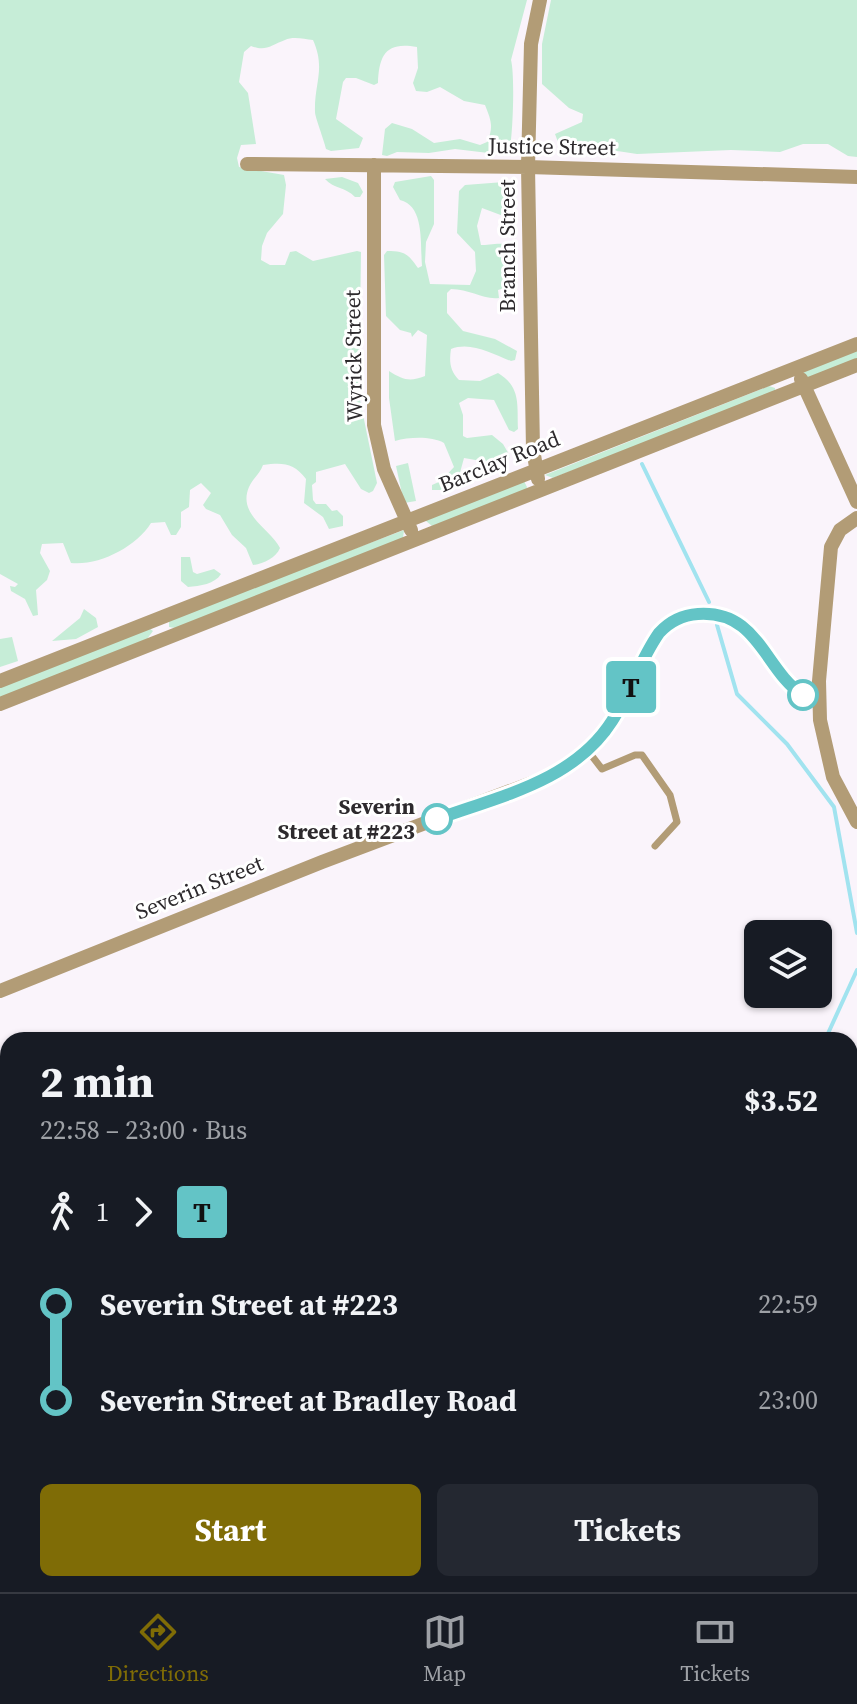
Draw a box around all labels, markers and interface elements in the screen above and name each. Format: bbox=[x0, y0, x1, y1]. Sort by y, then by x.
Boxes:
street label: Justice Street bbox=[487, 130, 617, 162]
street label: Branch Street bbox=[492, 179, 522, 313]
street label: Wyrick Street bbox=[337, 289, 369, 422]
street label: Barclay Road bbox=[434, 423, 564, 499]
line badge: T bbox=[605, 661, 657, 713]
text: T bbox=[622, 668, 640, 706]
unlabelled marker bbox=[788, 680, 818, 710]
place label: Severin Street at #223 bbox=[278, 791, 415, 846]
marker: Severin Street at #223 bbox=[422, 804, 452, 834]
street label: Severin Street bbox=[131, 847, 268, 926]
map controls bbox=[744, 920, 832, 1008]
button: layers bbox=[744, 920, 832, 1008]
text: 2 min bbox=[40, 1051, 154, 1112]
text: $3.52 bbox=[744, 1080, 818, 1121]
text: 22:58 – 23:00 · Bus bbox=[40, 1112, 247, 1148]
icon: walk bbox=[40, 1190, 84, 1234]
icon: forward bbox=[121, 1190, 165, 1234]
text: T bbox=[193, 1193, 211, 1231]
text: 1 bbox=[96, 1194, 109, 1230]
text: Severin Street at #223 bbox=[100, 1284, 398, 1325]
text: 22:59 bbox=[758, 1286, 818, 1322]
text: Severin Street at Bradley Road bbox=[100, 1380, 517, 1421]
text: 23:00 bbox=[758, 1382, 818, 1418]
button: Start bbox=[40, 1484, 421, 1576]
button: Tickets bbox=[437, 1484, 818, 1576]
tab: Directions bbox=[107, 1610, 209, 1688]
tab: Map bbox=[423, 1610, 467, 1688]
tab: Tickets bbox=[680, 1610, 750, 1688]

